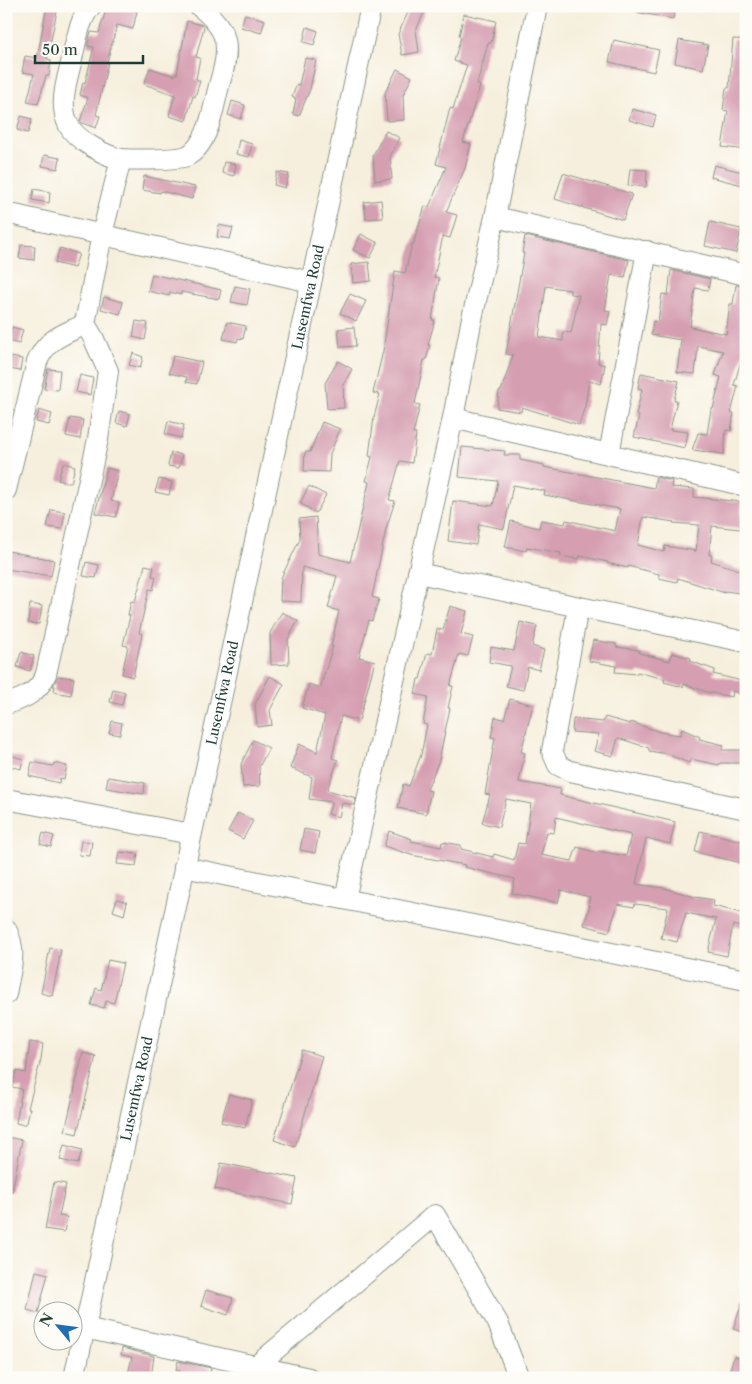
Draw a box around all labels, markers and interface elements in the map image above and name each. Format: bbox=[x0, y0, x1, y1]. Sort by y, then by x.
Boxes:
scale bar bbox=[35, 32, 142, 64]
text: 50 m bbox=[42, 40, 78, 59]
street label: Lusemfwa Road bbox=[288, 243, 328, 351]
street label: Lusemfwa Road bbox=[202, 638, 242, 747]
street label: Lusemfwa Road bbox=[117, 1034, 157, 1143]
north arrow bbox=[32, 1302, 82, 1352]
text: N bbox=[36, 1310, 57, 1329]

